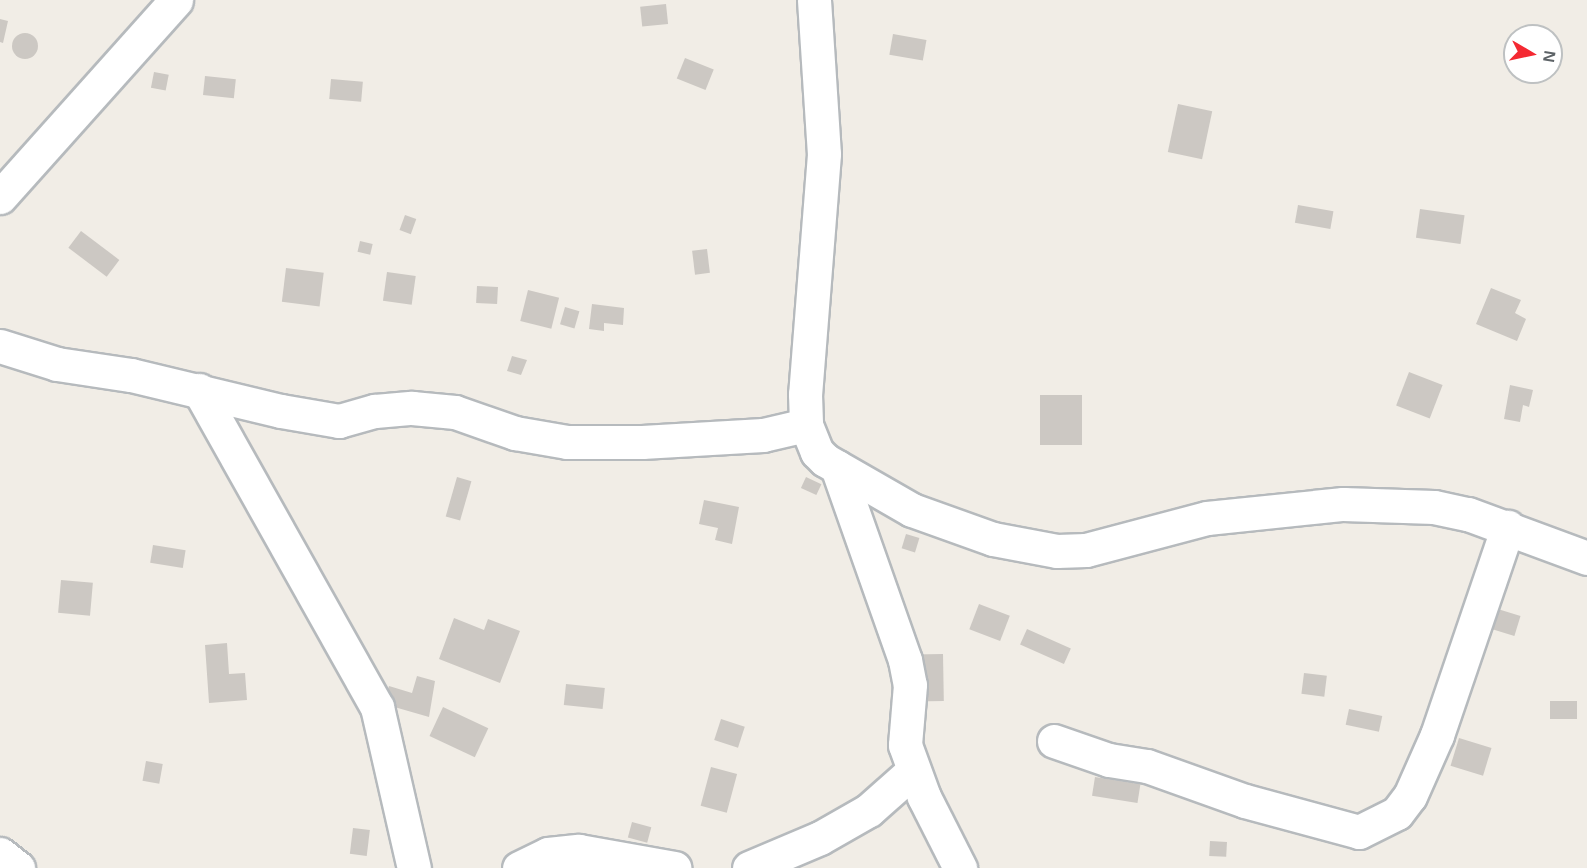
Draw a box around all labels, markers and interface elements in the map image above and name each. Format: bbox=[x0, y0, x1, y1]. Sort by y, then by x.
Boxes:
north arrow bbox=[1503, 24, 1563, 84]
text: N bbox=[1540, 50, 1559, 64]

